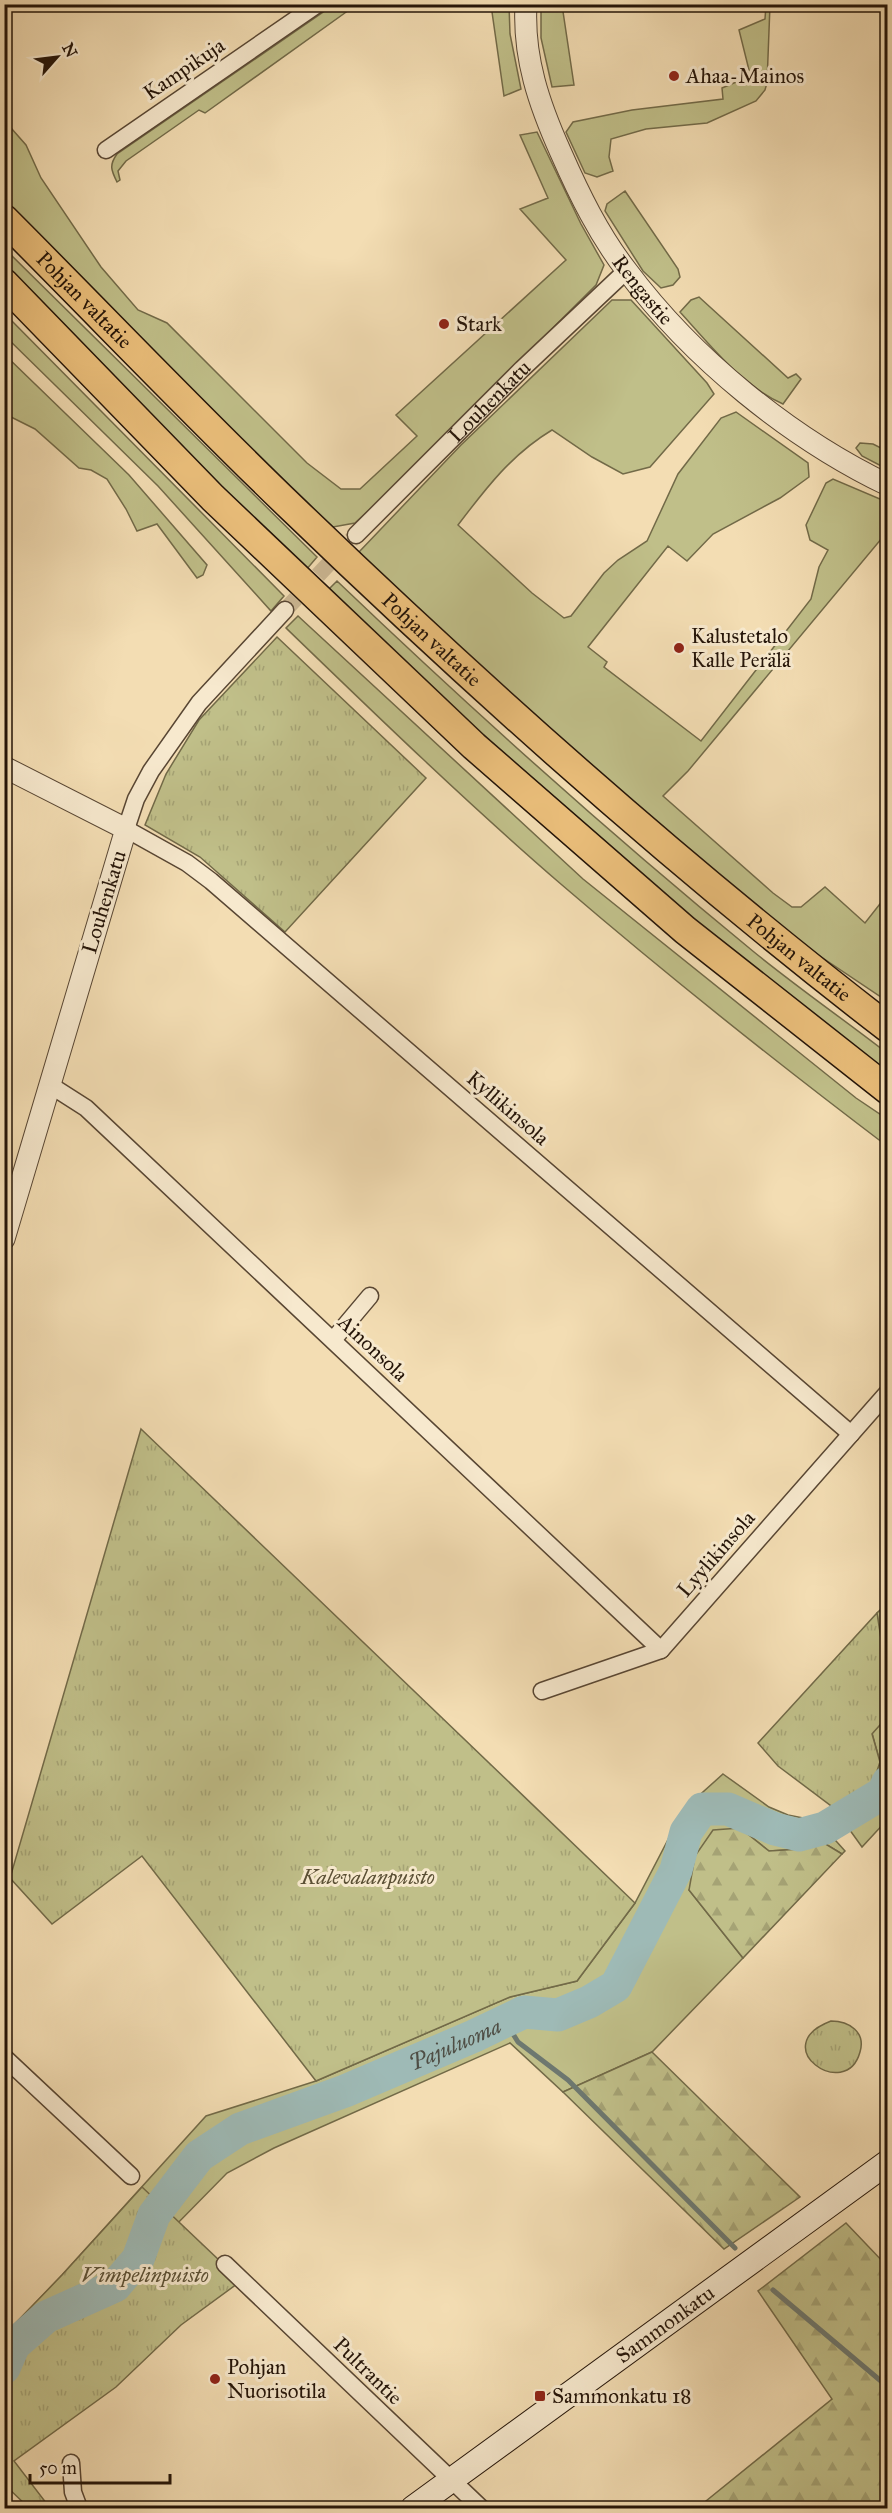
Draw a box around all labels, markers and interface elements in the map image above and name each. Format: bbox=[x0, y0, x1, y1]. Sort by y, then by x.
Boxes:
north arrow bbox=[27, 27, 87, 87]
street label: Kampikuja bbox=[138, 32, 230, 106]
text: N bbox=[58, 40, 82, 61]
place label: Ahaa-Mainos bbox=[685, 63, 804, 89]
marker: Ahaa-Mainos bbox=[667, 69, 681, 83]
street label: Pohjan valtatie bbox=[31, 246, 138, 354]
street label: Rengastie bbox=[607, 250, 679, 331]
place label: Stark bbox=[456, 311, 502, 337]
marker: Stark bbox=[437, 317, 451, 331]
street label: Louhenkatu bbox=[443, 354, 536, 448]
street label: Pohjan valtatie bbox=[376, 587, 487, 692]
place label: Kalustetalo Kalle Perälä bbox=[691, 623, 791, 673]
marker: Kalustetalo Kalle Perälä bbox=[672, 641, 686, 655]
street label: Louhenkatu bbox=[76, 847, 132, 957]
street label: Pohjan valtatie bbox=[742, 908, 857, 1008]
street label: Kyllikinsola bbox=[461, 1065, 555, 1151]
street label: Ainonsola bbox=[332, 1308, 413, 1387]
street label: Lyylikinsola bbox=[671, 1505, 761, 1603]
park label: Kalevalanpuisto bbox=[300, 1864, 435, 1890]
water label: Pajuluoma bbox=[405, 2012, 506, 2076]
park label: Vimpelinpuisto bbox=[81, 2262, 209, 2288]
street label: Sammonkatu bbox=[611, 2280, 720, 2369]
street label: Pultrantie bbox=[328, 2332, 408, 2410]
place label: Pohjan Nuorisotila bbox=[227, 2354, 326, 2404]
marker: Pohjan Nuorisotila bbox=[208, 2372, 222, 2386]
place label: Sammonkatu 18 bbox=[552, 2383, 692, 2409]
marker: Sammonkatu 18 bbox=[533, 2389, 547, 2403]
scale bar bbox=[30, 2447, 170, 2485]
text: 50 m bbox=[39, 2457, 77, 2479]

